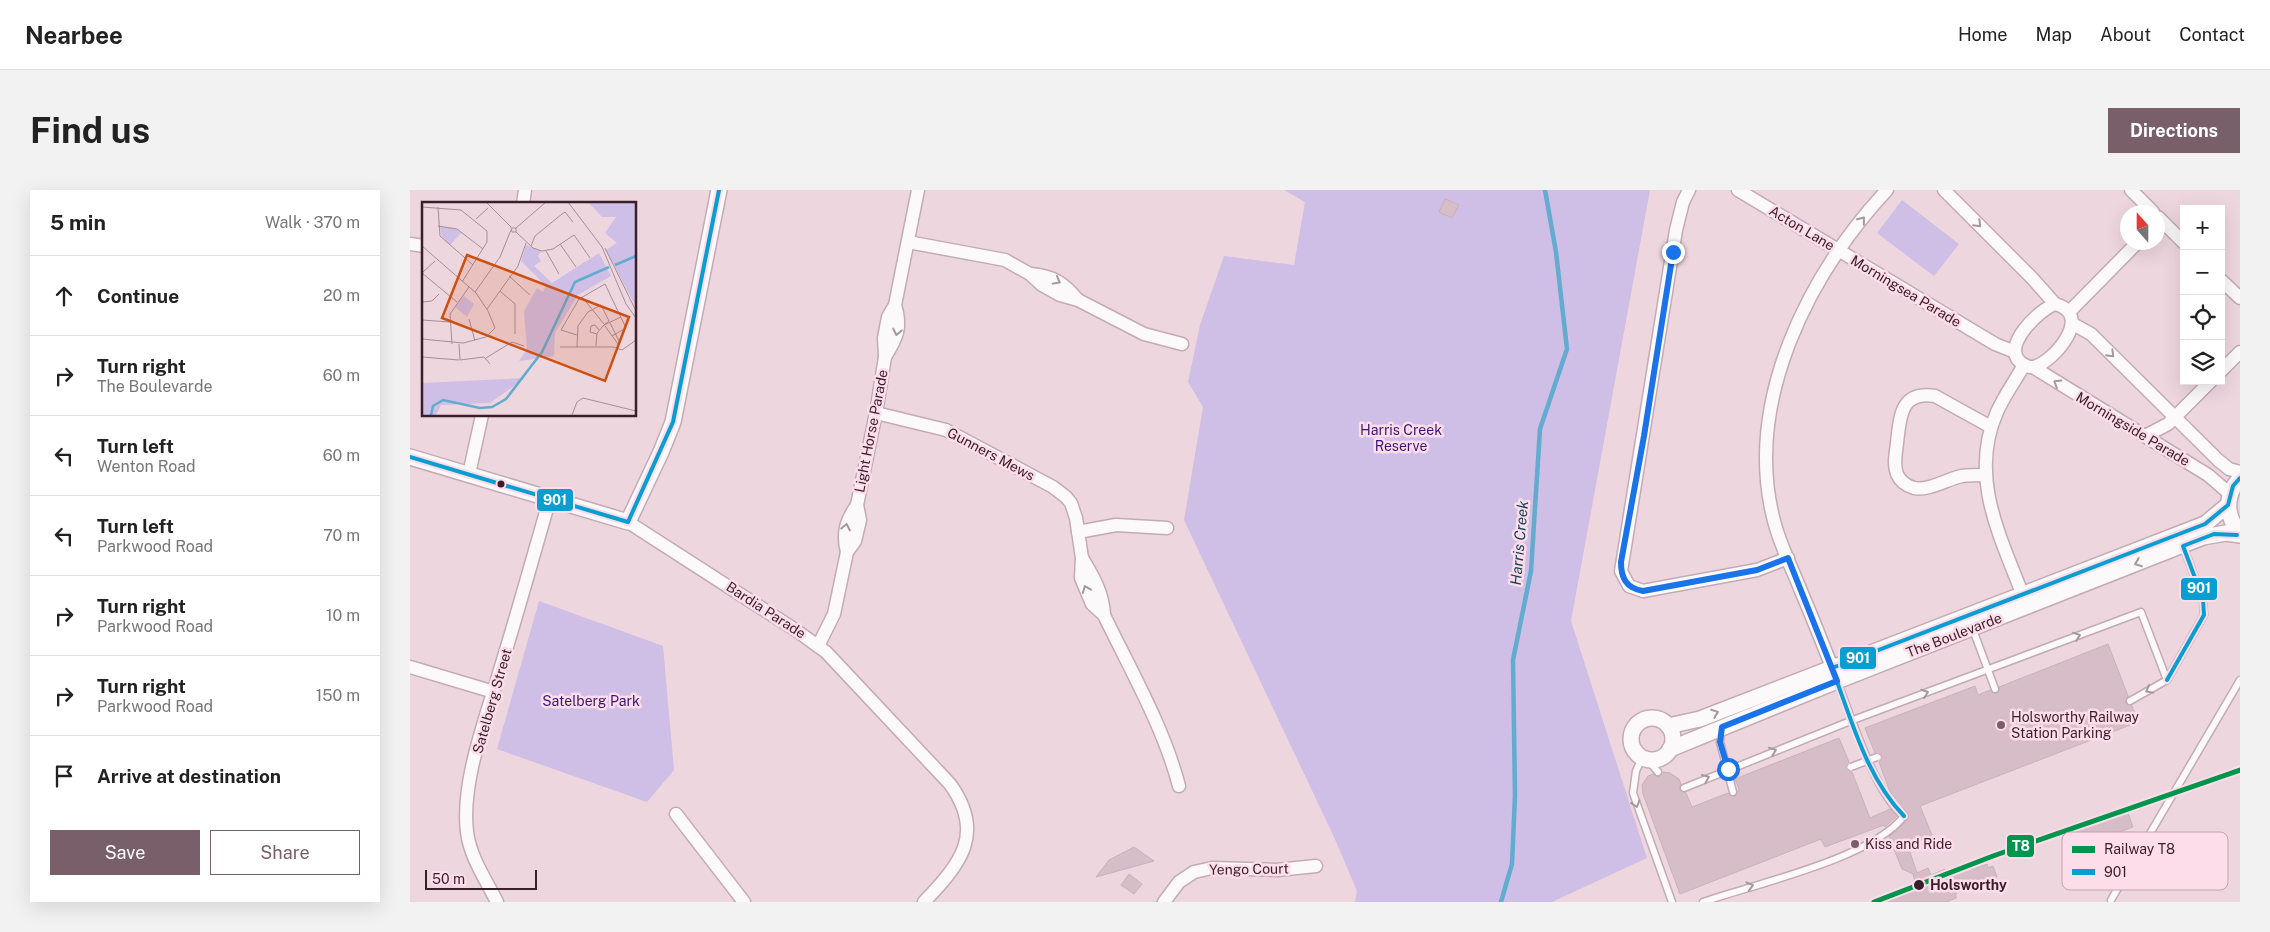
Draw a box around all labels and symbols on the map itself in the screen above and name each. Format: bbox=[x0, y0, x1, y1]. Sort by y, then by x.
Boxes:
inset map bbox=[422, 202, 636, 416]
street label: Acton Lane bbox=[1766, 202, 1838, 254]
north arrow bbox=[2120, 205, 2165, 250]
one-way arrow bbox=[1857, 217, 1865, 226]
one-way arrow bbox=[1972, 219, 1981, 228]
route end bbox=[1662, 241, 1685, 264]
street label: Morningsea Parade bbox=[1848, 252, 1964, 330]
one-way arrow bbox=[1052, 275, 1061, 285]
one-way arrow bbox=[892, 328, 903, 337]
one-way arrow bbox=[2105, 348, 2114, 357]
street label: Light Horse Parade bbox=[851, 368, 891, 494]
one-way arrow bbox=[2053, 380, 2062, 389]
street label: Morningside Parade bbox=[2073, 389, 2193, 469]
park label: Harris Creek Reserve bbox=[1360, 422, 1442, 454]
street label: Gunners Mews bbox=[945, 424, 1037, 484]
unlabelled marker bbox=[496, 479, 506, 489]
line badge: 901 bbox=[536, 488, 574, 512]
text: 901 bbox=[543, 492, 567, 508]
water label: Harris Creek bbox=[1507, 499, 1531, 586]
one-way arrow bbox=[840, 523, 851, 532]
one-way arrow bbox=[2134, 557, 2143, 568]
line badge: 901 bbox=[2180, 577, 2218, 601]
street label: Bardia Parade bbox=[723, 578, 809, 642]
text: 901 bbox=[2187, 580, 2211, 596]
one-way arrow bbox=[1081, 585, 1092, 594]
street label: The Boulevarde bbox=[1904, 609, 2004, 661]
one-way arrow bbox=[2072, 632, 2081, 642]
line badge: 901 bbox=[1839, 646, 1877, 670]
street label: Satelberg Street bbox=[469, 647, 515, 755]
text: 901 bbox=[1846, 650, 1870, 666]
one-way arrow bbox=[2145, 684, 2154, 694]
one-way arrow bbox=[1920, 689, 1929, 699]
park label: Satelberg Park bbox=[542, 693, 640, 709]
one-way arrow bbox=[1711, 709, 1719, 719]
place label: Holsworthy Railway Station Parking bbox=[2011, 709, 2140, 741]
marker: Holsworthy Railway Station Parking bbox=[1995, 719, 2007, 731]
one-way arrow bbox=[1769, 747, 1777, 757]
route start bbox=[1717, 758, 1740, 781]
one-way arrow bbox=[1701, 774, 1710, 785]
one-way arrow bbox=[1631, 800, 1641, 808]
legend bbox=[2062, 832, 2228, 890]
line badge: T8 bbox=[2006, 834, 2035, 858]
place label: Kiss and Ride bbox=[1865, 836, 1952, 852]
marker: Kiss and Ride bbox=[1849, 838, 1861, 850]
text: T8 bbox=[2012, 838, 2030, 854]
text: Railway T8 bbox=[2104, 841, 2175, 857]
street label: Yengo Court bbox=[1209, 860, 1289, 878]
text: 901 bbox=[2104, 864, 2127, 880]
scale bar bbox=[425, 867, 538, 890]
place label: Holsworthy bbox=[1930, 877, 2007, 893]
marker: Holsworthy bbox=[1912, 878, 1926, 892]
one-way arrow bbox=[1745, 882, 1753, 892]

